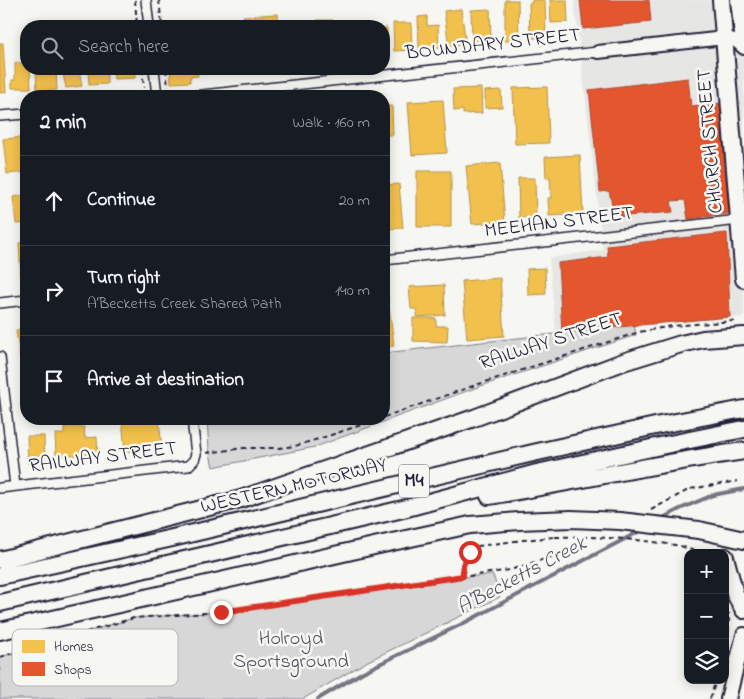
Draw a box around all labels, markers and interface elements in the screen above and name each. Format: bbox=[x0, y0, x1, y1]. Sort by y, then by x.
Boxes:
search box bbox=[20, 20, 390, 75]
street label: BOUNDARY STREET bbox=[403, 21, 582, 69]
icon: search bbox=[38, 34, 66, 62]
text: Search here bbox=[78, 34, 169, 61]
street label: CHURCH STREET bbox=[690, 67, 732, 215]
text: 2 min bbox=[40, 108, 86, 138]
text: Walk · 160 m bbox=[292, 111, 370, 135]
icon: ahead bbox=[40, 187, 68, 215]
text: Continue bbox=[87, 187, 155, 214]
text: 20 m bbox=[339, 189, 370, 213]
street label: MEEHAN STREET bbox=[483, 199, 635, 247]
text: Turn right bbox=[87, 265, 160, 292]
icon: right bbox=[40, 277, 68, 305]
text: 140 m bbox=[335, 279, 370, 303]
text: A'Becketts Creek Shared Path bbox=[87, 292, 281, 316]
street label: RAILWAY STREET bbox=[476, 305, 626, 379]
icon: arrive bbox=[40, 367, 68, 395]
text: Arrive at destination bbox=[87, 367, 244, 394]
street label: RAILWAY STREET bbox=[28, 435, 178, 481]
street label: WESTERN MOTORWAY bbox=[198, 451, 390, 523]
road number: M4 bbox=[399, 464, 429, 498]
water label: A'Becketts Creek bbox=[452, 529, 593, 623]
route start bbox=[459, 541, 482, 564]
map controls bbox=[684, 549, 729, 684]
button: + bbox=[684, 549, 729, 594]
button: − bbox=[684, 594, 729, 639]
route end bbox=[210, 601, 233, 624]
park label: Holroyd Sportsground bbox=[233, 625, 349, 678]
legend bbox=[12, 629, 178, 686]
text: Homes bbox=[54, 637, 94, 658]
button: layers bbox=[684, 639, 729, 684]
text: Shops bbox=[54, 660, 92, 681]

